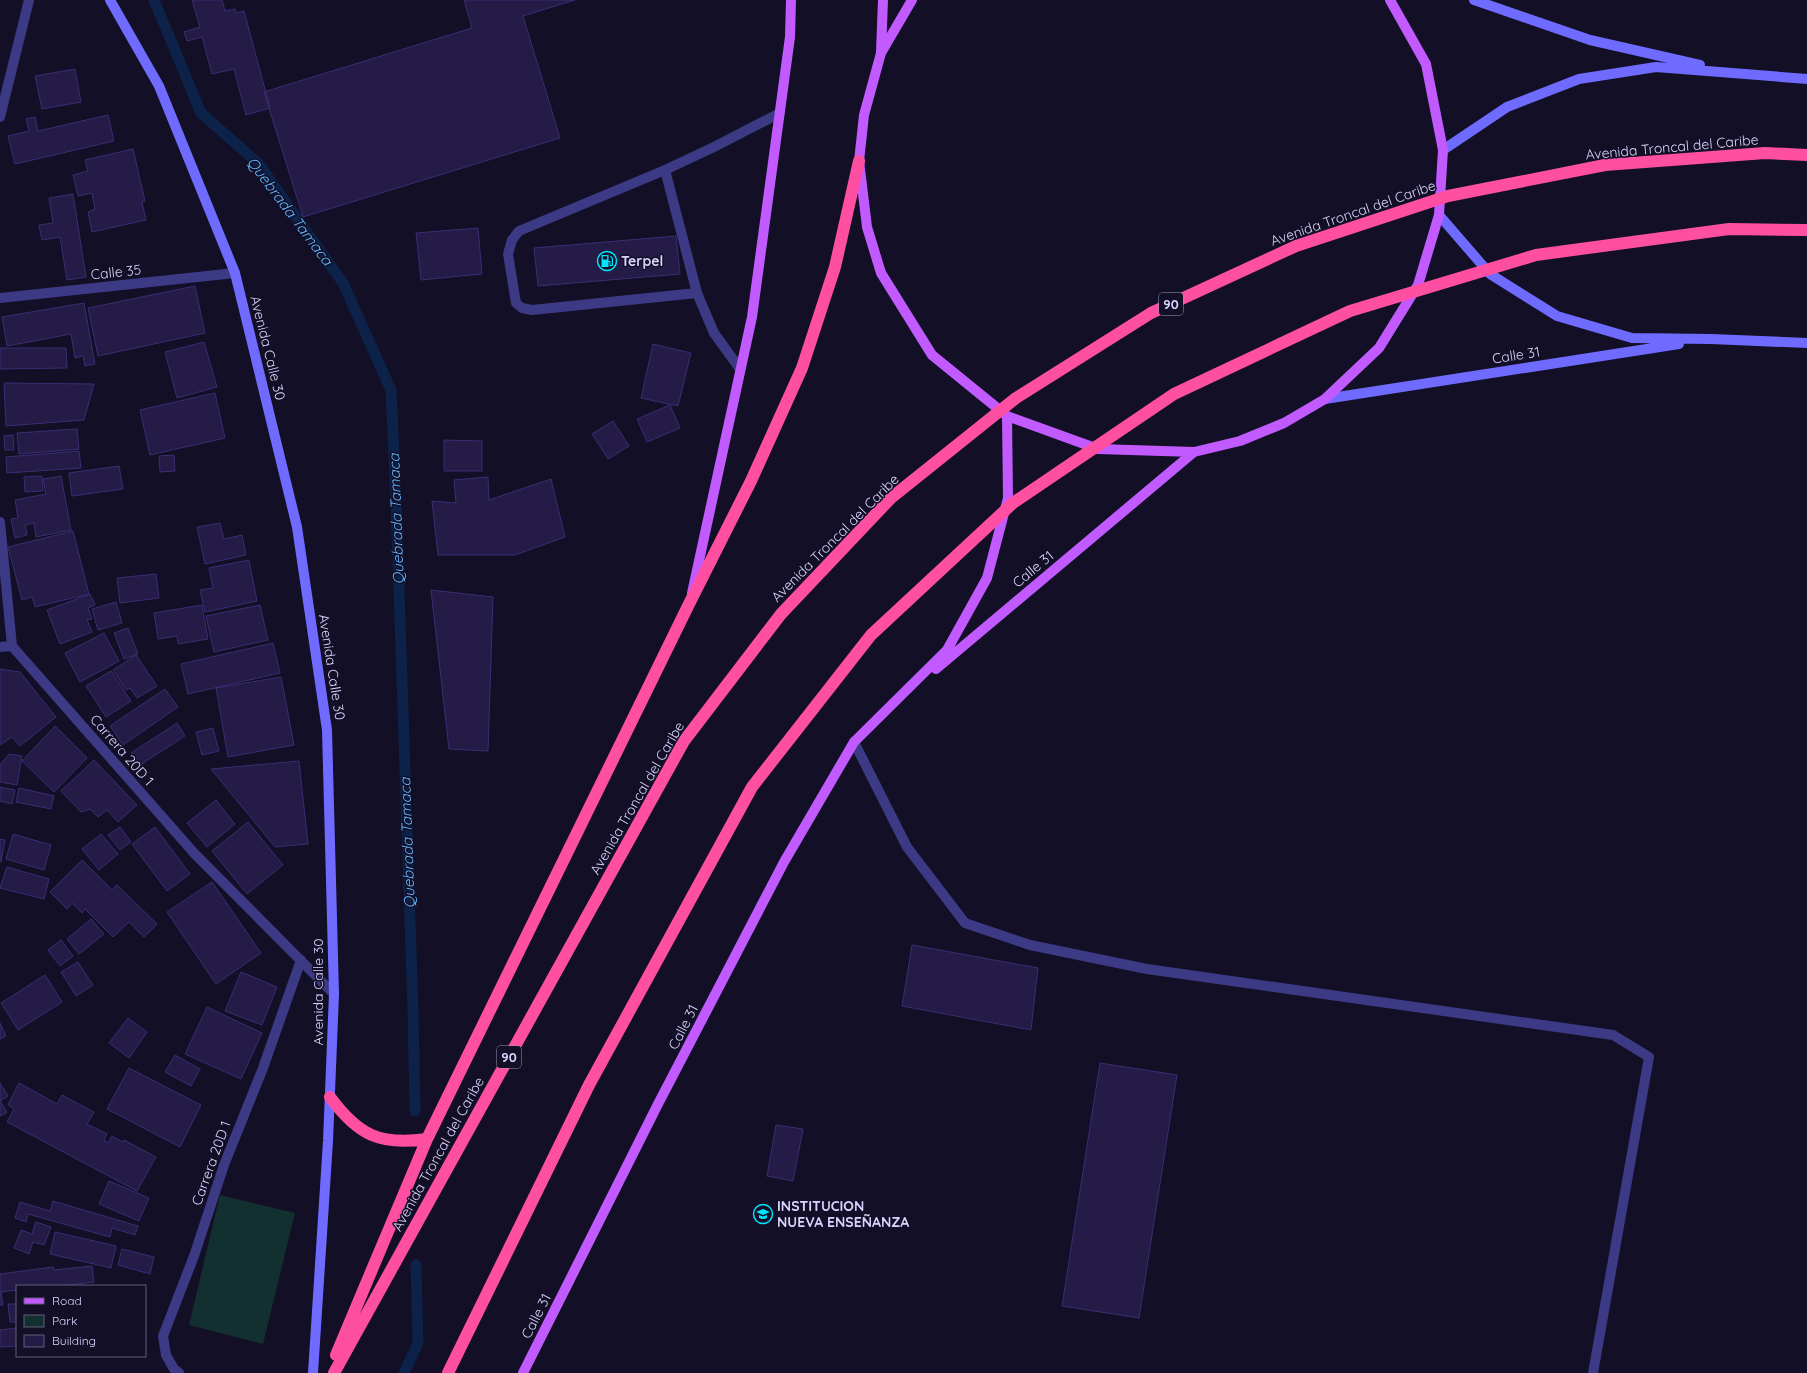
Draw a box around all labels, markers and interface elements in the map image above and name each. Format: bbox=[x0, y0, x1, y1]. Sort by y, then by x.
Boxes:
street label: Avenida Troncal del Caribe bbox=[1585, 130, 1759, 164]
water label: Quebrada Tamaca bbox=[243, 153, 338, 270]
street label: Avenida Troncal del Caribe bbox=[1268, 176, 1438, 250]
fuel station icon: Terpel bbox=[596, 250, 618, 272]
place label: Terpel bbox=[621, 252, 663, 270]
street label: Calle 35 bbox=[90, 260, 142, 284]
road number: 90 bbox=[1159, 293, 1183, 315]
street label: Avenida Calle 30 bbox=[246, 294, 290, 402]
street label: Calle 31 bbox=[1491, 342, 1541, 368]
water label: Quebrada Tamaca bbox=[384, 452, 408, 585]
street label: Avenida Troncal del Caribe bbox=[767, 470, 903, 606]
street label: Calle 31 bbox=[1009, 547, 1057, 591]
street label: Avenida Calle 30 bbox=[315, 613, 349, 721]
street label: Carrera 20D 1 bbox=[86, 711, 158, 789]
street label: Avenida Troncal del Caribe bbox=[586, 718, 688, 878]
water label: Quebrada Tamaca bbox=[395, 776, 419, 909]
street label: Avenida Calle 30 bbox=[309, 938, 327, 1046]
street label: Calle 31 bbox=[664, 1001, 702, 1053]
road number: 90 bbox=[497, 1046, 521, 1068]
street label: Avenida Troncal del Caribe bbox=[388, 1074, 488, 1234]
street label: Carrera 20D 1 bbox=[187, 1118, 235, 1208]
place label: INSTITUCION NUEVA ENSEÑANZA bbox=[777, 1197, 909, 1231]
school or university icon: INSTITUCION NUEVA ENSEÑANZA bbox=[752, 1203, 774, 1225]
legend bbox=[16, 1285, 146, 1357]
street label: Calle 31 bbox=[517, 1290, 555, 1342]
text: Road bbox=[52, 1293, 82, 1308]
text: Park bbox=[52, 1313, 77, 1328]
text: Building bbox=[52, 1333, 96, 1348]

